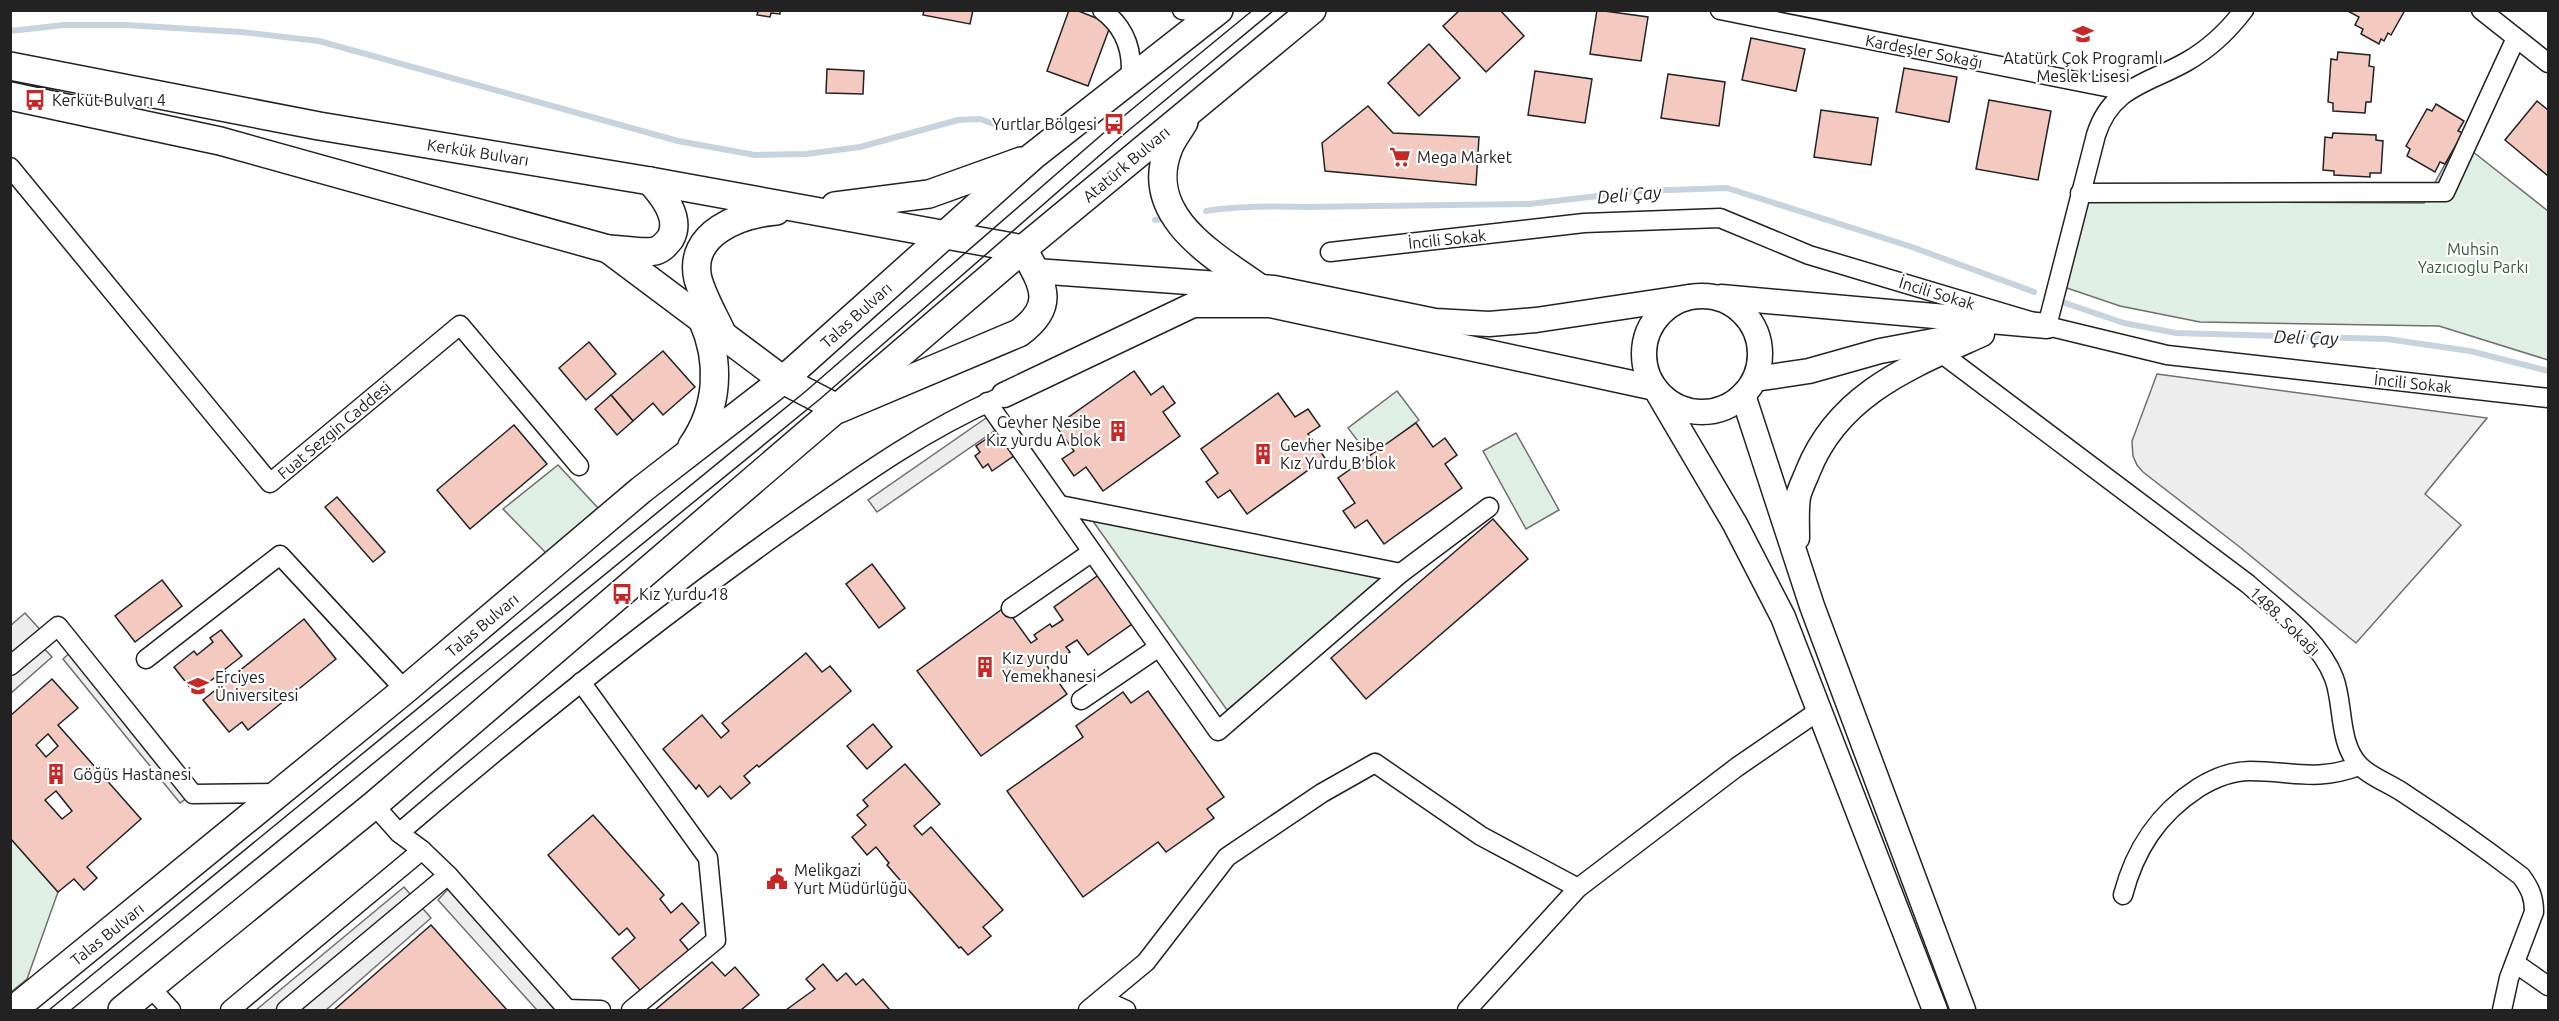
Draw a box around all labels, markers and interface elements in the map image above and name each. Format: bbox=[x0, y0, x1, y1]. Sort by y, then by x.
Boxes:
school or university icon: Atatürk Çok Programlı Meslek Lisesi bbox=[2071, 22, 2095, 46]
street label: Kardeşler Sokağı bbox=[1864, 31, 1984, 71]
place label: Atatürk Çok Programlı Meslek Lisesi bbox=[2003, 49, 2163, 85]
bus stop icon: Kerküt Bulvarı 4 bbox=[23, 88, 47, 112]
place label: Kerküt Bulvarı 4 bbox=[52, 91, 166, 109]
bus stop icon: Yurtlar Bölgesi bbox=[1102, 112, 1126, 136]
place label: Yurtlar Bölgesi bbox=[992, 115, 1097, 133]
street label: Atatürk Bulvarı bbox=[1079, 123, 1173, 205]
street label: Kerkük Bulvarı bbox=[426, 135, 530, 169]
supermarket icon: Mega Market bbox=[1388, 145, 1412, 169]
place label: Mega Market bbox=[1417, 148, 1513, 166]
water label: Deli Çay bbox=[1596, 181, 1662, 207]
street label: İncili Sokak bbox=[1407, 226, 1487, 252]
park label: Muhsin Yazıcıoglu Parkı bbox=[2418, 240, 2528, 276]
street label: İncili Sokak bbox=[1897, 273, 1977, 313]
street label: Talas Bulvarı bbox=[817, 279, 895, 351]
water label: Deli Çay bbox=[2273, 326, 2339, 348]
street label: İncili Sokak bbox=[2373, 370, 2453, 396]
street label: Fuat Sezgin Caddesi bbox=[274, 377, 394, 483]
place label: Gevher Nesibe Kız yurdu A blok bbox=[986, 413, 1101, 449]
building icon: Gevher Nesibe Kız yurdu A blok bbox=[1106, 419, 1130, 443]
place label: Gevher Nesibe Kız Yurdu B blok bbox=[1280, 436, 1396, 472]
building icon: Gevher Nesibe Kız Yurdu B blok bbox=[1251, 442, 1275, 466]
bus stop icon: Kız Yurdu 18 bbox=[610, 582, 634, 606]
street label: 1488. Sokağı bbox=[2246, 583, 2324, 659]
place label: Kız Yurdu 18 bbox=[639, 585, 728, 603]
street label: Talas Bulvarı bbox=[442, 590, 522, 660]
place label: Kız yurdu Yemekhanesi bbox=[1002, 649, 1096, 685]
building icon: Kız yurdu Yemekhanesi bbox=[973, 655, 997, 679]
place label: Erciyes Üniversitesi bbox=[215, 668, 298, 704]
school or university icon: Erciyes Üniversitesi bbox=[186, 674, 210, 698]
building icon: Göğüs Hastanesi bbox=[44, 762, 68, 786]
place label: Göğüs Hastanesi bbox=[73, 765, 192, 783]
place label: Melikgazi Yurt Müdürlüğü bbox=[794, 861, 907, 897]
public building icon: Melikgazi Yurt Müdürlüğü bbox=[765, 867, 789, 891]
street label: Talas Bulvarı bbox=[67, 899, 147, 969]

